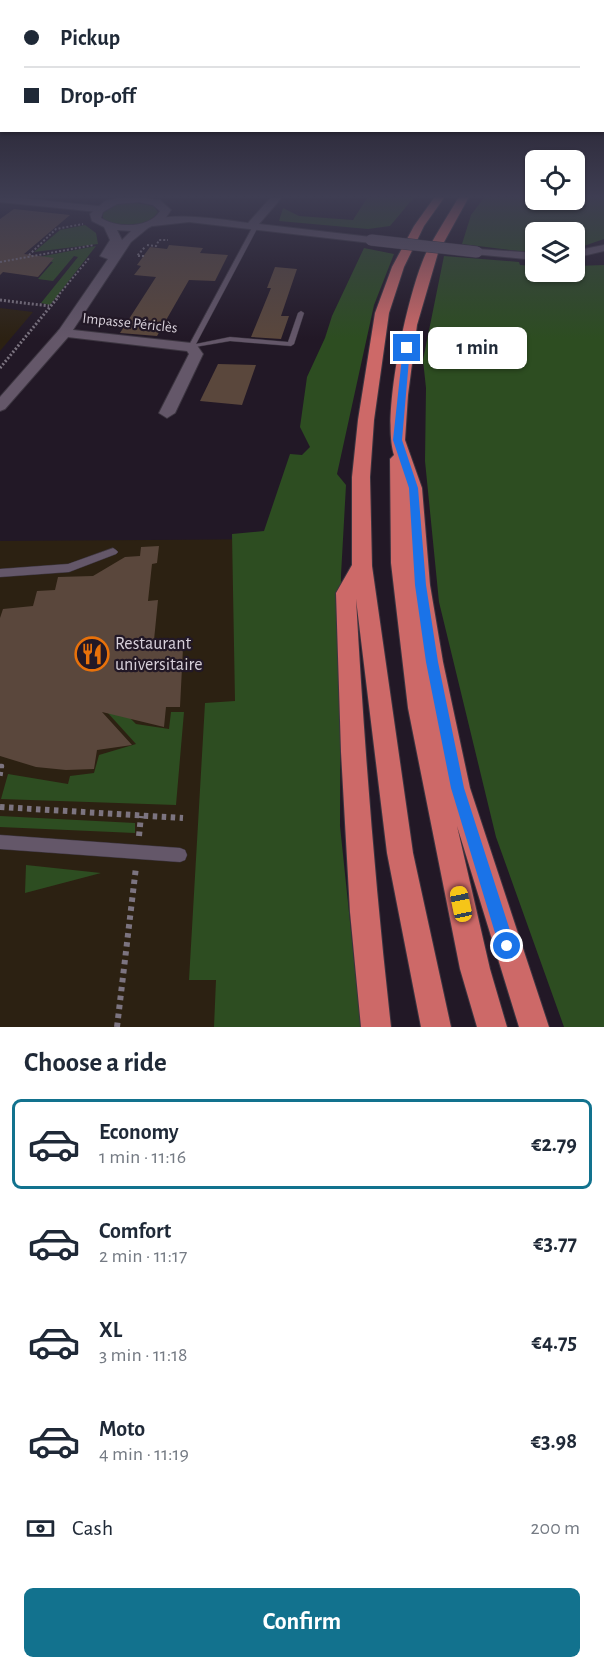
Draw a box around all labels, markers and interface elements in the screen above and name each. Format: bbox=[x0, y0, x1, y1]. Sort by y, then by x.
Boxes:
text: Pickup bbox=[60, 27, 120, 49]
text: Drop-off bbox=[60, 85, 136, 107]
map controls bbox=[525, 150, 585, 282]
button: locate bbox=[525, 150, 585, 210]
button: layers bbox=[525, 222, 585, 282]
street label: Impasse Périclès bbox=[82, 311, 178, 335]
callout: 1 min bbox=[428, 327, 527, 369]
route end bbox=[393, 334, 420, 361]
text: 1 min bbox=[456, 338, 499, 358]
place label: Restaurant universitaire bbox=[115, 635, 203, 674]
restaurant icon: Restaurant universitaire bbox=[74, 636, 110, 672]
car bbox=[448, 885, 474, 923]
route start bbox=[493, 932, 520, 959]
text: Choose a ride bbox=[24, 1049, 167, 1076]
icon: car bbox=[27, 1117, 81, 1171]
text: Economy bbox=[99, 1121, 179, 1143]
text: €2.79 bbox=[531, 1133, 577, 1155]
text: 1 min · 11:16 bbox=[99, 1147, 186, 1167]
icon: car bbox=[27, 1216, 81, 1270]
text: Comfort bbox=[99, 1220, 171, 1242]
text: €3.77 bbox=[533, 1232, 577, 1254]
text: 2 min · 11:17 bbox=[99, 1246, 187, 1266]
icon: car bbox=[27, 1315, 81, 1369]
text: XL bbox=[99, 1319, 122, 1341]
text: €4.75 bbox=[532, 1331, 577, 1353]
text: 3 min · 11:18 bbox=[99, 1345, 188, 1365]
icon: car bbox=[27, 1414, 81, 1468]
text: Moto bbox=[99, 1418, 145, 1440]
text: €3.98 bbox=[531, 1430, 577, 1452]
text: 4 min · 11:19 bbox=[99, 1444, 189, 1464]
icon: cash bbox=[24, 1512, 57, 1545]
text: Cash bbox=[72, 1517, 113, 1539]
text: 200 m bbox=[530, 1518, 580, 1538]
button: Confirm bbox=[24, 1588, 580, 1657]

